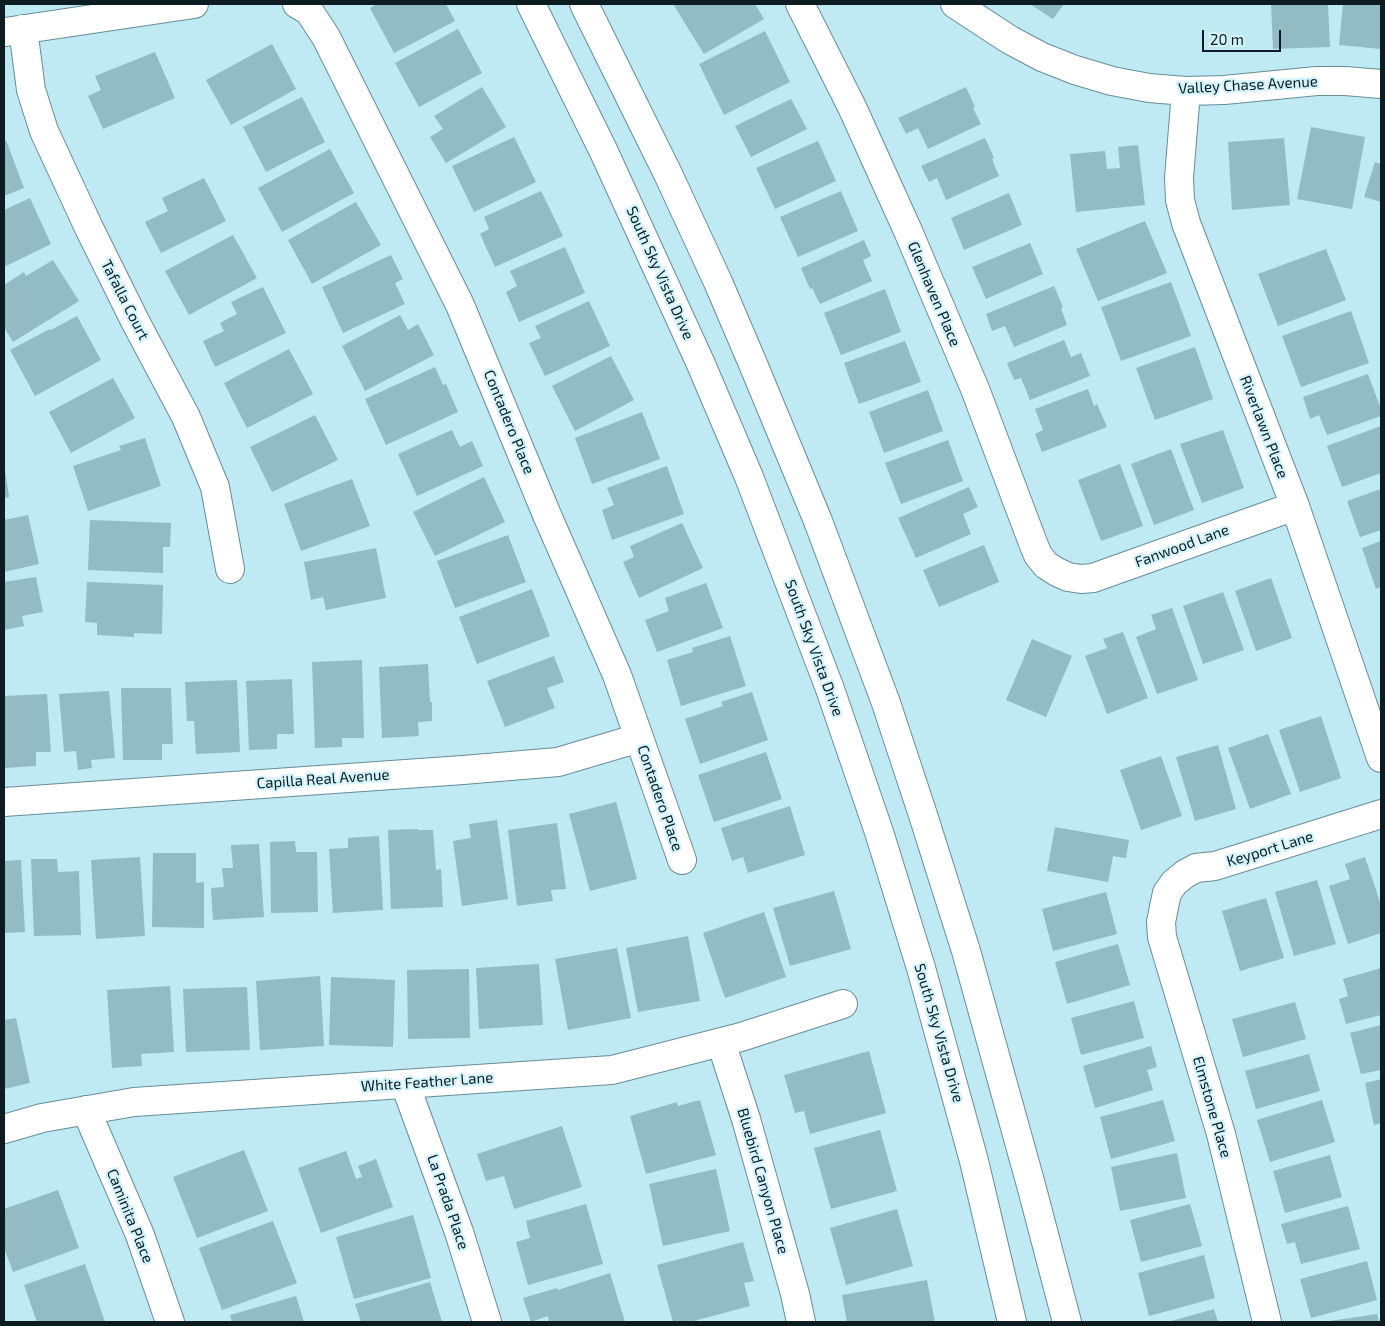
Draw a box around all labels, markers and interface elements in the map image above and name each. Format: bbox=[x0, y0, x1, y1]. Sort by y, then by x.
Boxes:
scale bar bbox=[1205, 20, 1284, 52]
text: 20 m bbox=[1210, 30, 1244, 48]
street label: Valley Chase Avenue bbox=[1178, 72, 1318, 98]
street label: South Sky Vista Drive bbox=[622, 204, 698, 342]
street label: Glenhaven Place bbox=[904, 239, 964, 349]
street label: Tafalla Court bbox=[97, 257, 153, 343]
street label: Contadero Place bbox=[480, 367, 538, 477]
street label: Riverlawn Place bbox=[1236, 373, 1292, 481]
street label: Fanwood Lane bbox=[1133, 521, 1231, 571]
street label: South Sky Vista Drive bbox=[781, 577, 847, 719]
street label: Contadero Place bbox=[633, 743, 687, 853]
street label: Capilla Real Avenue bbox=[256, 765, 390, 793]
street label: Keyport Lane bbox=[1225, 827, 1315, 871]
street label: South Sky Vista Drive bbox=[911, 961, 967, 1105]
street label: Elmstone Place bbox=[1189, 1054, 1235, 1160]
street label: White Feather Lane bbox=[360, 1068, 494, 1096]
street label: Bluebird Canyon Place bbox=[734, 1106, 792, 1256]
street label: La Prada Place bbox=[423, 1152, 473, 1252]
street label: Caminita Place bbox=[103, 1166, 157, 1266]

